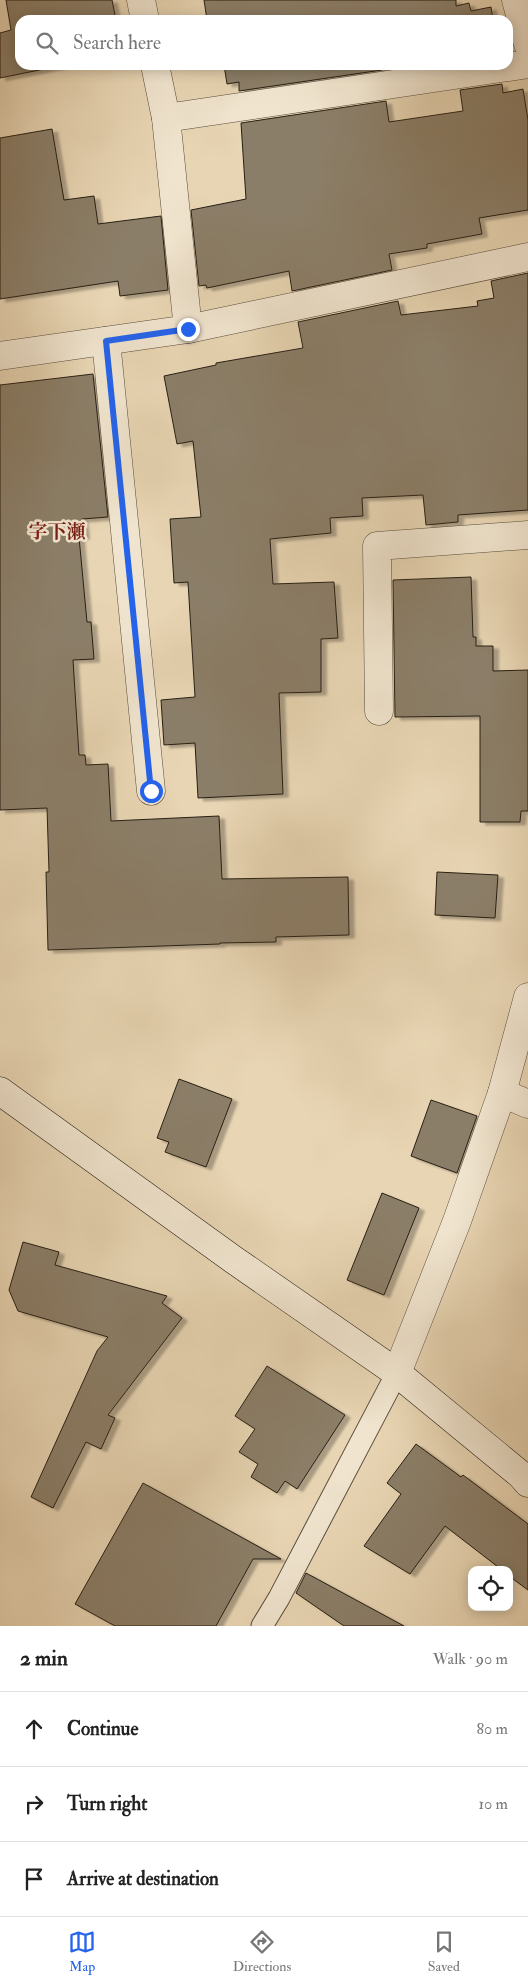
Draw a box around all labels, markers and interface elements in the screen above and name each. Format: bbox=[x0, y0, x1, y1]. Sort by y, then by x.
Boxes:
search box bbox=[15, 15, 513, 70]
icon: search bbox=[33, 29, 61, 57]
text: Search here bbox=[73, 31, 161, 55]
route end bbox=[177, 318, 200, 341]
district label: 字下瀬 bbox=[28, 520, 86, 544]
route start bbox=[140, 780, 163, 803]
map controls bbox=[468, 1566, 513, 1611]
button: locate bbox=[468, 1566, 513, 1611]
text: 2 min bbox=[20, 1645, 68, 1672]
text: Walk · 90 m bbox=[433, 1649, 508, 1669]
icon: ahead bbox=[20, 1715, 48, 1743]
text: Continue bbox=[67, 1717, 138, 1741]
text: 80 m bbox=[477, 1719, 508, 1739]
icon: right bbox=[20, 1790, 48, 1818]
text: Turn right bbox=[67, 1792, 147, 1816]
text: 10 m bbox=[478, 1794, 508, 1814]
icon: arrive bbox=[20, 1865, 48, 1893]
text: Arrive at destination bbox=[67, 1867, 219, 1891]
tab: Map bbox=[68, 1928, 96, 1975]
tab: Directions bbox=[233, 1928, 291, 1975]
tab: Saved bbox=[428, 1928, 460, 1975]

